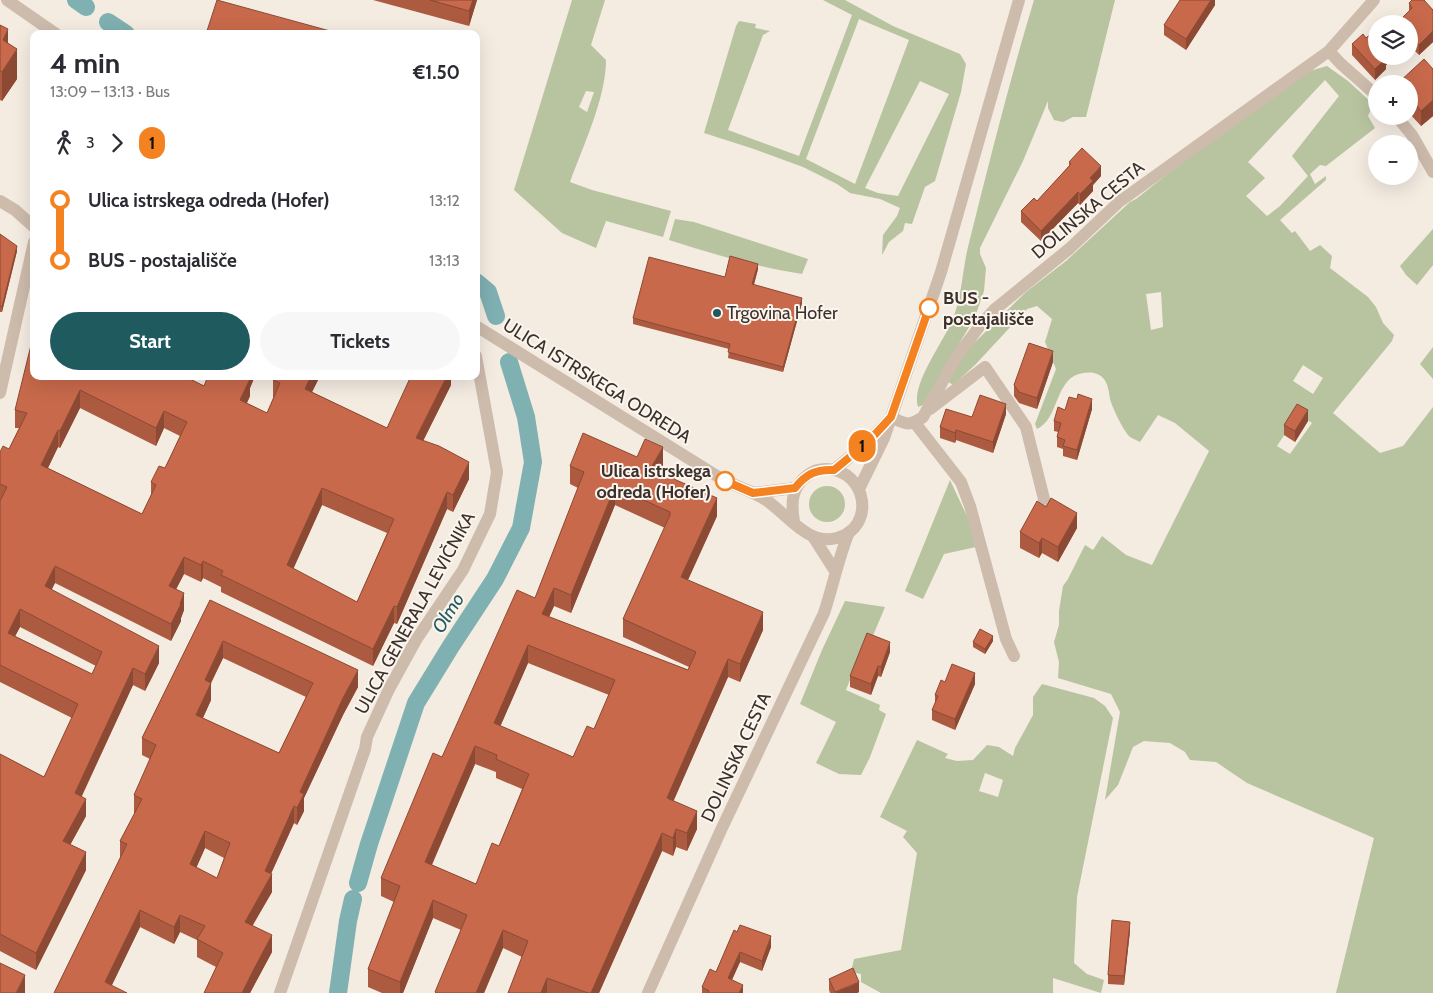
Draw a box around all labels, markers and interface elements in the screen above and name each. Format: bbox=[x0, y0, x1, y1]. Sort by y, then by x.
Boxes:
map controls bbox=[1368, 15, 1418, 185]
button: layers bbox=[1368, 15, 1418, 65]
text: 4 min bbox=[50, 46, 120, 80]
text: €1.50 bbox=[413, 61, 460, 84]
button: + bbox=[1368, 75, 1418, 125]
text: 13:09 – 13:13 · Bus bbox=[50, 82, 170, 101]
icon: walk bbox=[50, 129, 78, 157]
icon: forward bbox=[103, 129, 131, 157]
text: 1 bbox=[149, 132, 155, 154]
text: 3 bbox=[86, 133, 95, 152]
button: − bbox=[1368, 135, 1418, 185]
street label: DOLINSKA CESTA bbox=[1027, 156, 1149, 264]
text: Ulica istrskega odreda (Hofer) bbox=[88, 189, 329, 212]
text: 13:12 bbox=[429, 191, 460, 210]
text: BUS - postajališče bbox=[88, 249, 237, 272]
text: 13:13 bbox=[429, 251, 460, 270]
place label: BUS - postajališče bbox=[943, 287, 1034, 330]
marker: BUS - postajališče bbox=[919, 298, 939, 318]
place label: Trgovina Hofer bbox=[727, 302, 838, 324]
marker: Trgovina Hofer bbox=[711, 307, 723, 319]
button: Start bbox=[50, 312, 250, 370]
button: Tickets bbox=[260, 312, 460, 370]
street label: ULICA ISTRSKEGA ODREDA bbox=[499, 314, 695, 448]
line badge: 1 bbox=[846, 430, 878, 462]
text: 1 bbox=[859, 435, 865, 457]
place label: Ulica istrskega odreda (Hofer) bbox=[597, 460, 711, 503]
marker: Ulica istrskega odreda (Hofer) bbox=[715, 471, 735, 491]
street label: ULICA GENERALA LEVIČNIKA bbox=[350, 508, 480, 718]
water label: Olmo bbox=[427, 589, 469, 637]
street label: DOLINSKA CESTA bbox=[696, 689, 776, 825]

